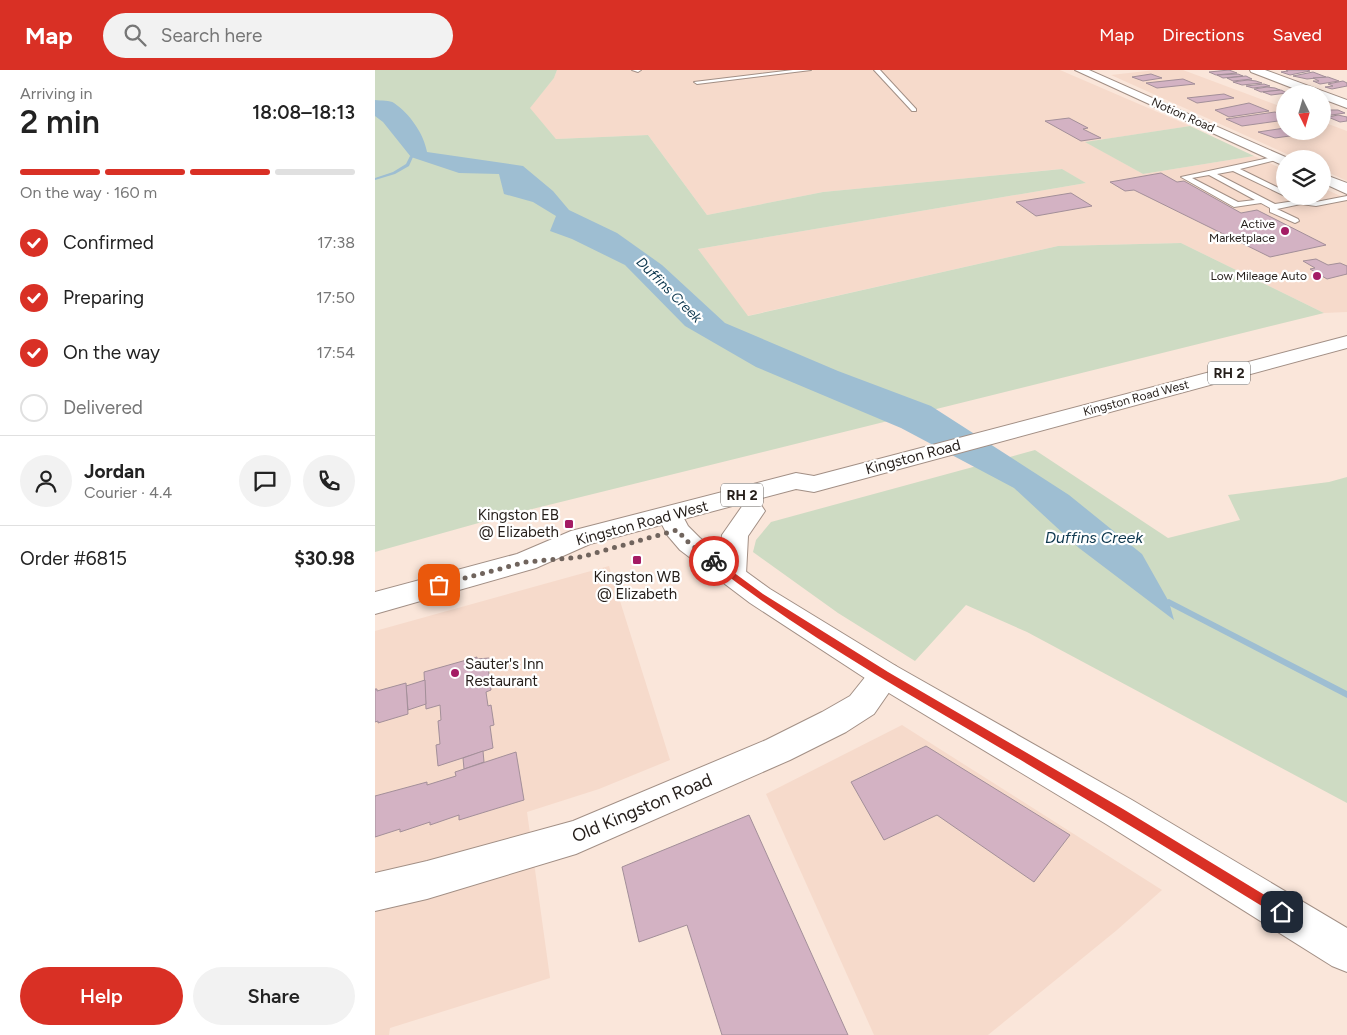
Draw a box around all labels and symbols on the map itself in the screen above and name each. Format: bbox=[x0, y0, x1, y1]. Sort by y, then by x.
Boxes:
north arrow bbox=[1276, 85, 1331, 140]
street label: Notion Road bbox=[1149, 95, 1217, 135]
place label: Active Marketplace bbox=[1209, 217, 1275, 245]
marker: Active Marketplace bbox=[1279, 225, 1291, 237]
water label: Duffins Creek bbox=[633, 254, 706, 327]
place label: Low Mileage Auto bbox=[1210, 269, 1307, 283]
marker: Low Mileage Auto bbox=[1311, 270, 1323, 282]
road number: RH 2 bbox=[1208, 362, 1250, 384]
street label: Kingston Road West bbox=[1082, 377, 1191, 419]
street label: Kingston Road bbox=[863, 436, 963, 478]
road number: RH 2 bbox=[721, 484, 763, 506]
street label: Kingston Road West bbox=[574, 497, 710, 549]
place label: Kingston EB @ Elizabeth bbox=[478, 506, 559, 541]
marker: Kingston EB @ Elizabeth bbox=[563, 518, 575, 530]
water label: Duffins Creek bbox=[1045, 528, 1144, 547]
courier bbox=[689, 536, 739, 586]
marker: Kingston WB @ Elizabeth bbox=[631, 554, 643, 566]
pin bbox=[418, 564, 460, 606]
place label: Kingston WB @ Elizabeth bbox=[594, 568, 680, 603]
place label: Sauter's Inn Restaurant bbox=[465, 655, 544, 690]
marker: Sauter's Inn Restaurant bbox=[449, 667, 461, 679]
street label: Old Kingston Road bbox=[569, 769, 715, 847]
pin bbox=[1261, 891, 1303, 933]

